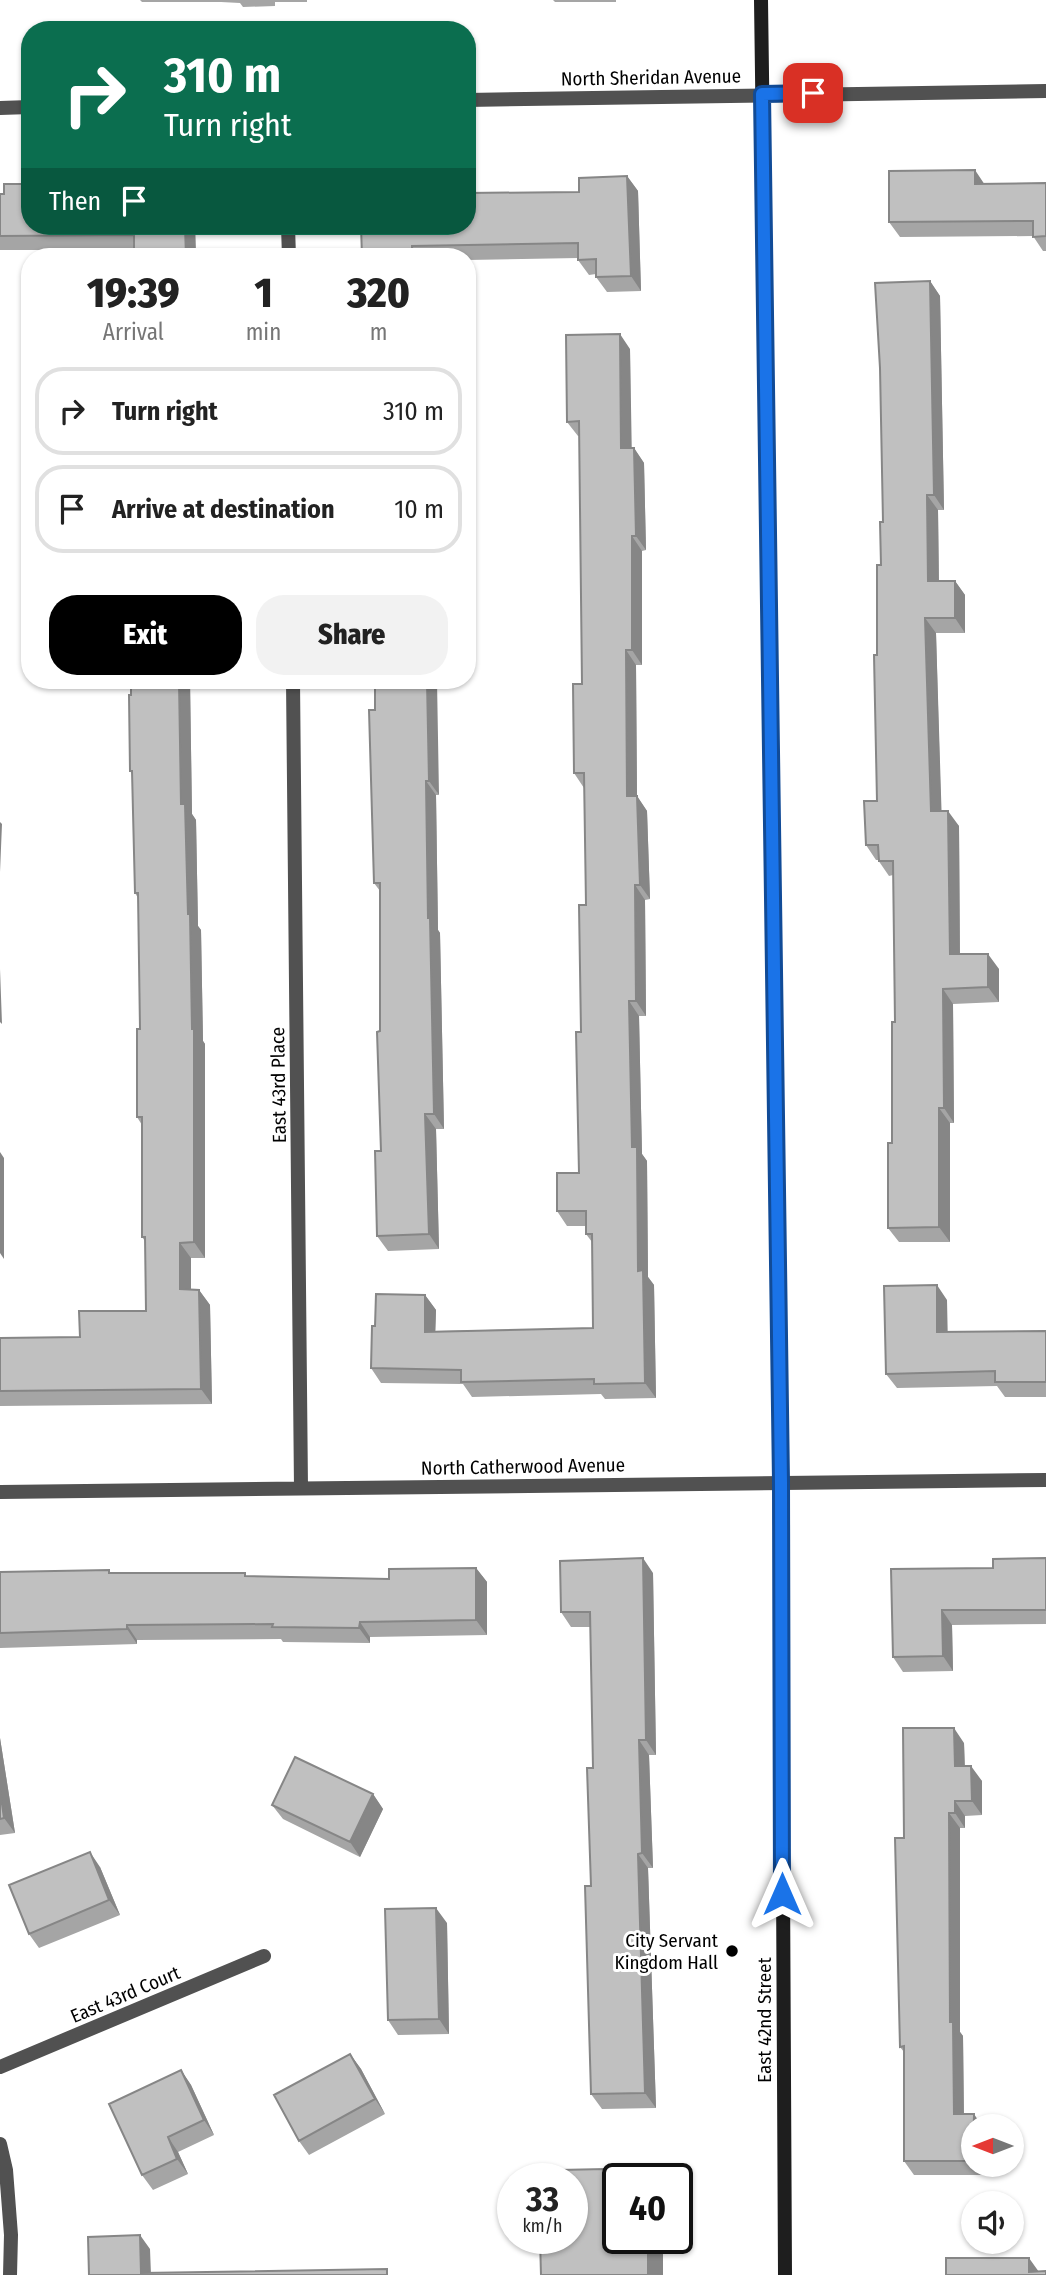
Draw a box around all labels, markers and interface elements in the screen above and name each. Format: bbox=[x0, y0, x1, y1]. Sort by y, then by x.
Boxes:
text: 310 m bbox=[164, 46, 281, 105]
icon: right bbox=[49, 49, 140, 140]
pin bbox=[783, 63, 843, 123]
street label: North Sheridan Avenue bbox=[561, 64, 741, 91]
icon: arrive bbox=[794, 74, 832, 112]
text: Turn right bbox=[164, 106, 291, 144]
icon: arrive bbox=[115, 182, 153, 220]
text: Then bbox=[49, 186, 101, 217]
text: 19:39 bbox=[87, 268, 180, 318]
text: 1 bbox=[254, 268, 273, 318]
text: 320 bbox=[347, 268, 410, 318]
text: Arrival bbox=[103, 318, 164, 346]
text: min bbox=[246, 318, 281, 346]
text: m bbox=[370, 318, 387, 346]
icon: right bbox=[53, 392, 91, 430]
text: Turn right bbox=[112, 396, 218, 427]
text: 310 m bbox=[383, 396, 444, 427]
icon: arrive bbox=[53, 490, 91, 528]
text: Arrive at destination bbox=[112, 494, 335, 525]
text: 10 m bbox=[394, 494, 444, 525]
button: Exit bbox=[49, 595, 242, 675]
button: Share bbox=[256, 595, 448, 675]
street label: East 43rd Place bbox=[266, 1027, 291, 1143]
street label: North Catherwood Avenue bbox=[421, 1453, 625, 1480]
position arrow bbox=[745, 1857, 819, 1931]
place label: City Servant Kingdom Hall bbox=[615, 1929, 719, 1974]
marker: City Servant Kingdom Hall bbox=[724, 1943, 740, 1959]
street label: East 42nd Street bbox=[753, 1957, 776, 2083]
street label: East 43rd Court bbox=[67, 1961, 184, 2028]
north arrow bbox=[961, 2114, 1024, 2177]
map controls bbox=[961, 2114, 1024, 2254]
speed limit sign: 40 bbox=[602, 2163, 693, 2254]
text: 33 bbox=[526, 2178, 559, 2220]
button: sound bbox=[961, 2191, 1024, 2254]
text: km/h bbox=[522, 2215, 563, 2237]

